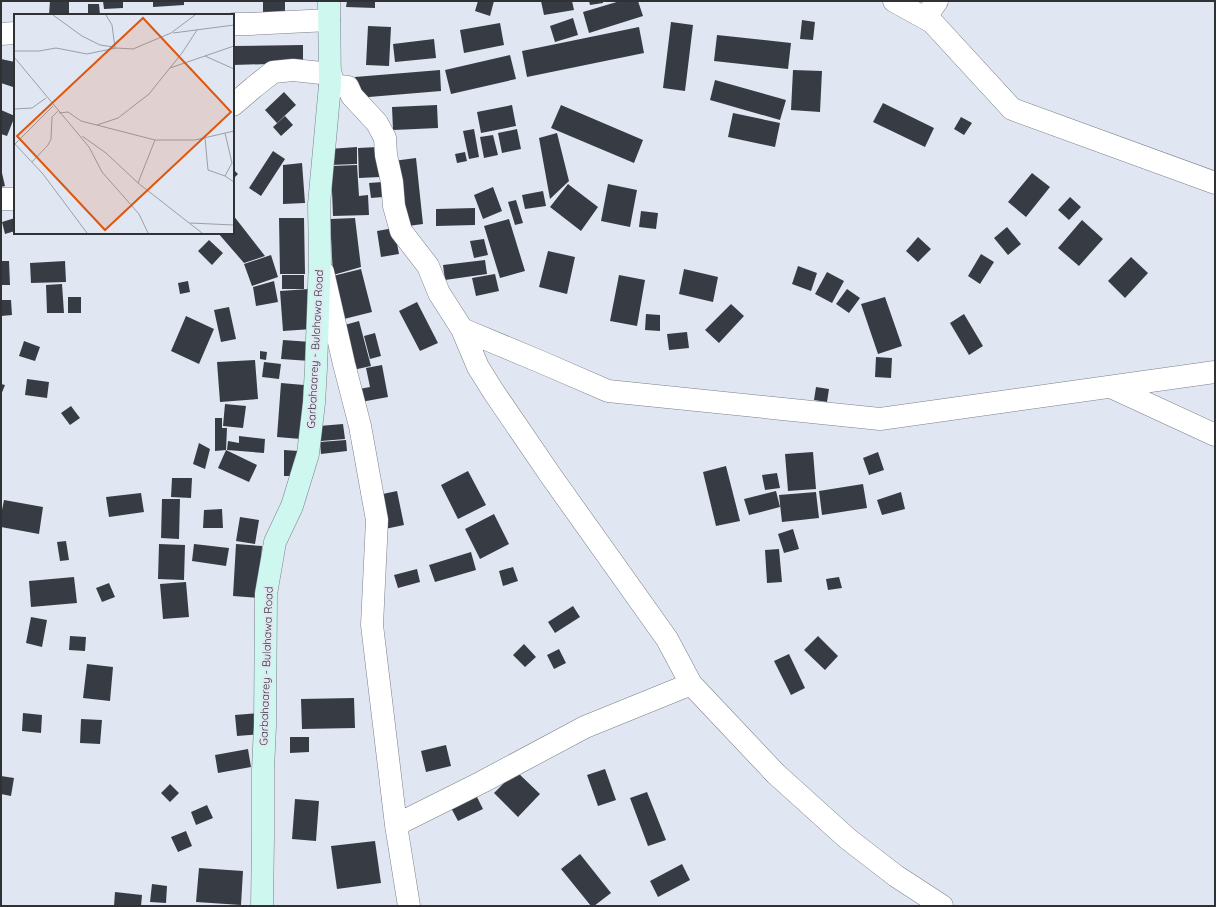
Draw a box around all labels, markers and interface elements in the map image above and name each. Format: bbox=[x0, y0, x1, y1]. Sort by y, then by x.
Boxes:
inset map bbox=[14, 14, 234, 234]
street label: Garbahaarey - Bulahawa Road bbox=[304, 269, 326, 429]
street label: Garbahaarey - Bulahawa Road bbox=[256, 586, 276, 746]

